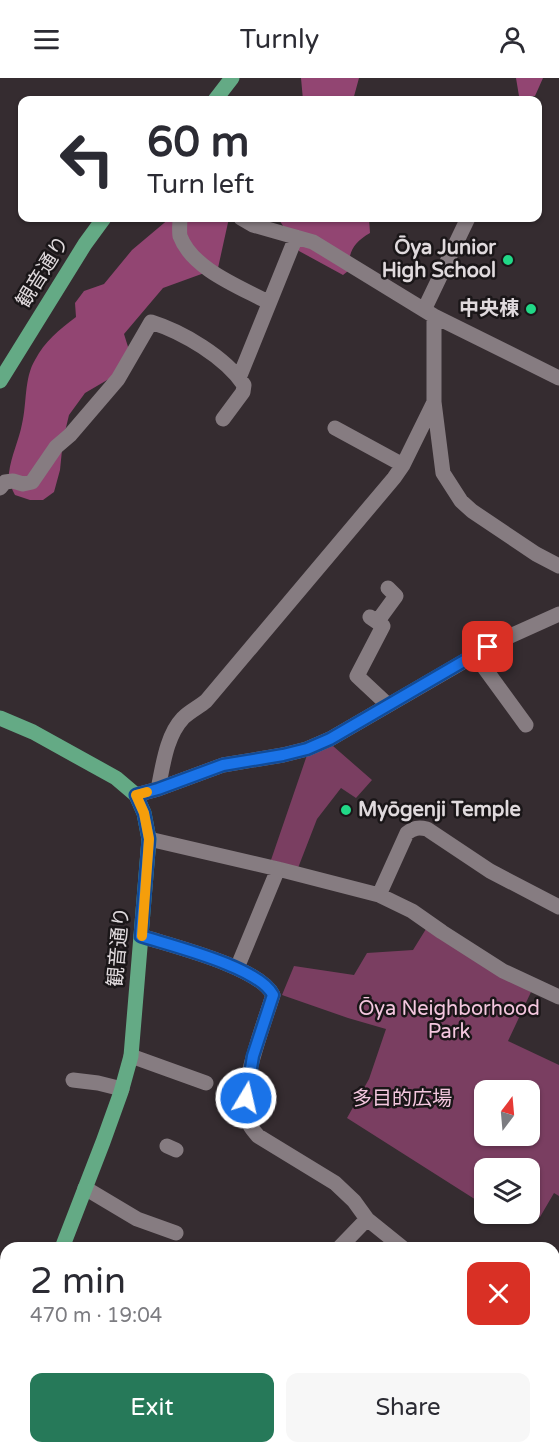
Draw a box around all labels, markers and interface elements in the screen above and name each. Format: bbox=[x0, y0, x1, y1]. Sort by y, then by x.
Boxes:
icon: menu bbox=[30, 23, 63, 56]
text: Turnly bbox=[240, 23, 319, 56]
icon: person bbox=[496, 23, 529, 56]
text: 60 m bbox=[147, 117, 249, 168]
icon: left bbox=[48, 120, 126, 198]
text: Turn left bbox=[147, 168, 254, 201]
street label: 観音通り bbox=[12, 232, 74, 312]
place label: Ōya Junior High School bbox=[382, 235, 496, 283]
marker: Ōya Junior High School bbox=[501, 253, 515, 267]
place label: 中央棟 bbox=[459, 297, 519, 321]
marker: 中央棟 bbox=[524, 302, 538, 316]
pin bbox=[462, 621, 513, 672]
icon: arrive bbox=[471, 630, 504, 663]
place label: Myōgenji Temple bbox=[358, 798, 521, 822]
marker: Myōgenji Temple bbox=[339, 803, 353, 817]
street label: 観音通り bbox=[104, 906, 134, 988]
park label: Ōya Neighborhood Park bbox=[358, 996, 540, 1044]
position arrow bbox=[214, 1066, 278, 1130]
north arrow bbox=[474, 1080, 540, 1146]
map controls bbox=[474, 1080, 540, 1224]
park label: 多目的広場 bbox=[352, 1087, 452, 1111]
button: layers bbox=[474, 1158, 540, 1224]
text: 2 min bbox=[30, 1260, 126, 1303]
button: close bbox=[467, 1262, 530, 1325]
text: 470 m · 19:04 bbox=[30, 1304, 162, 1328]
button: Exit bbox=[30, 1373, 274, 1442]
button: Share bbox=[286, 1373, 530, 1442]

